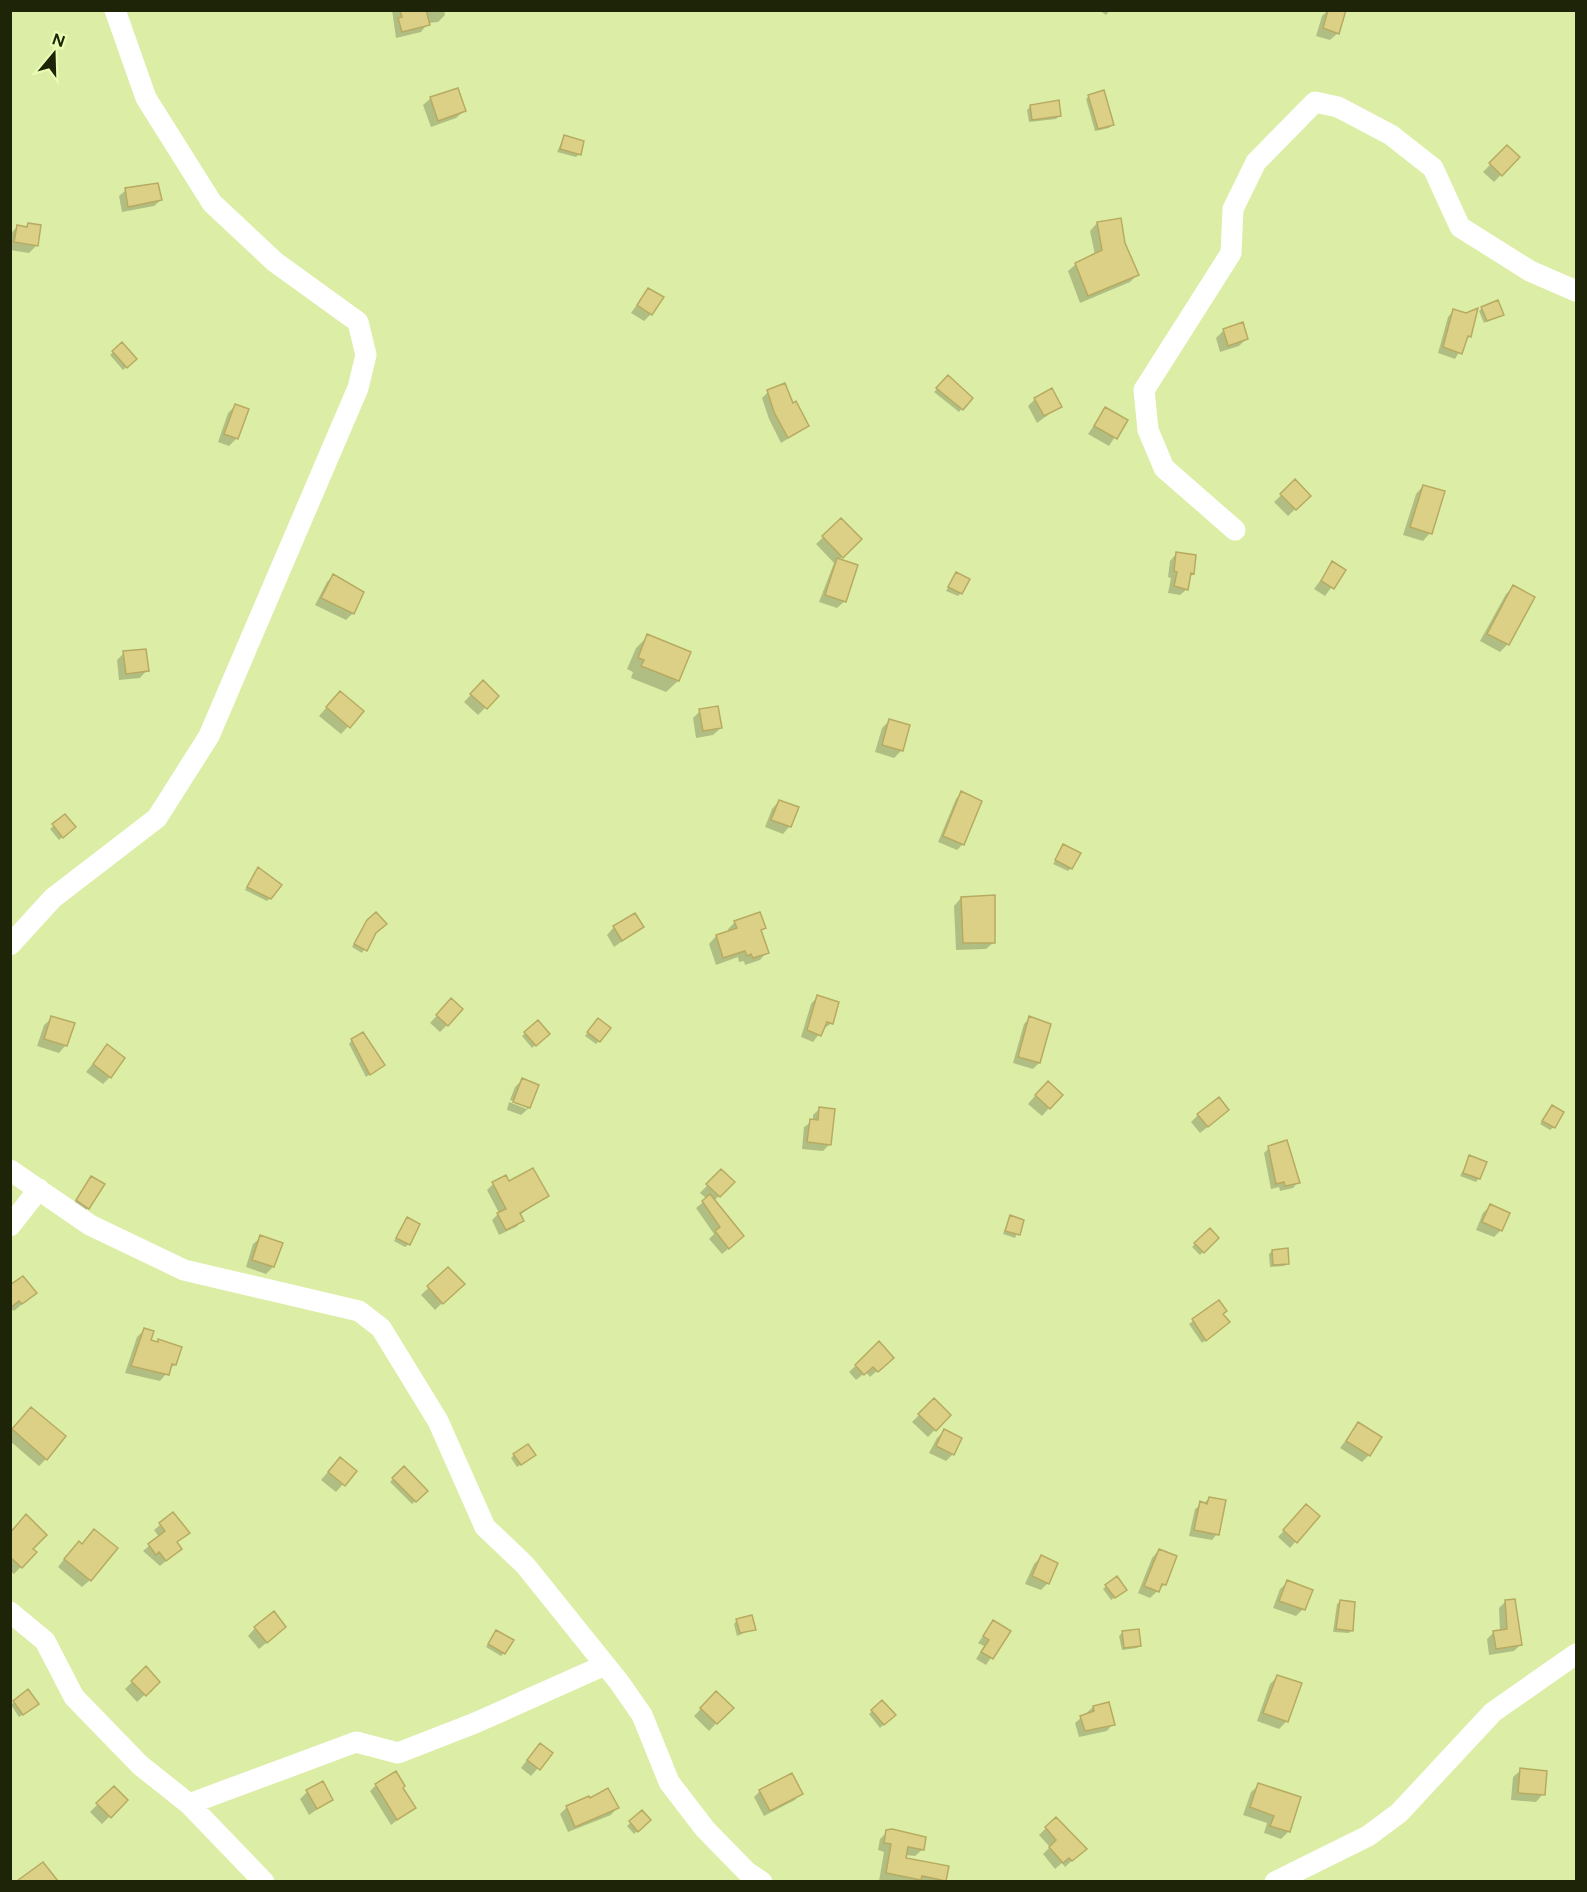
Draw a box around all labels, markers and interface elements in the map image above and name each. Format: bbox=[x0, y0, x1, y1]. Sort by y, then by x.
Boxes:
north arrow bbox=[24, 24, 84, 84]
text: N bbox=[50, 29, 68, 51]

